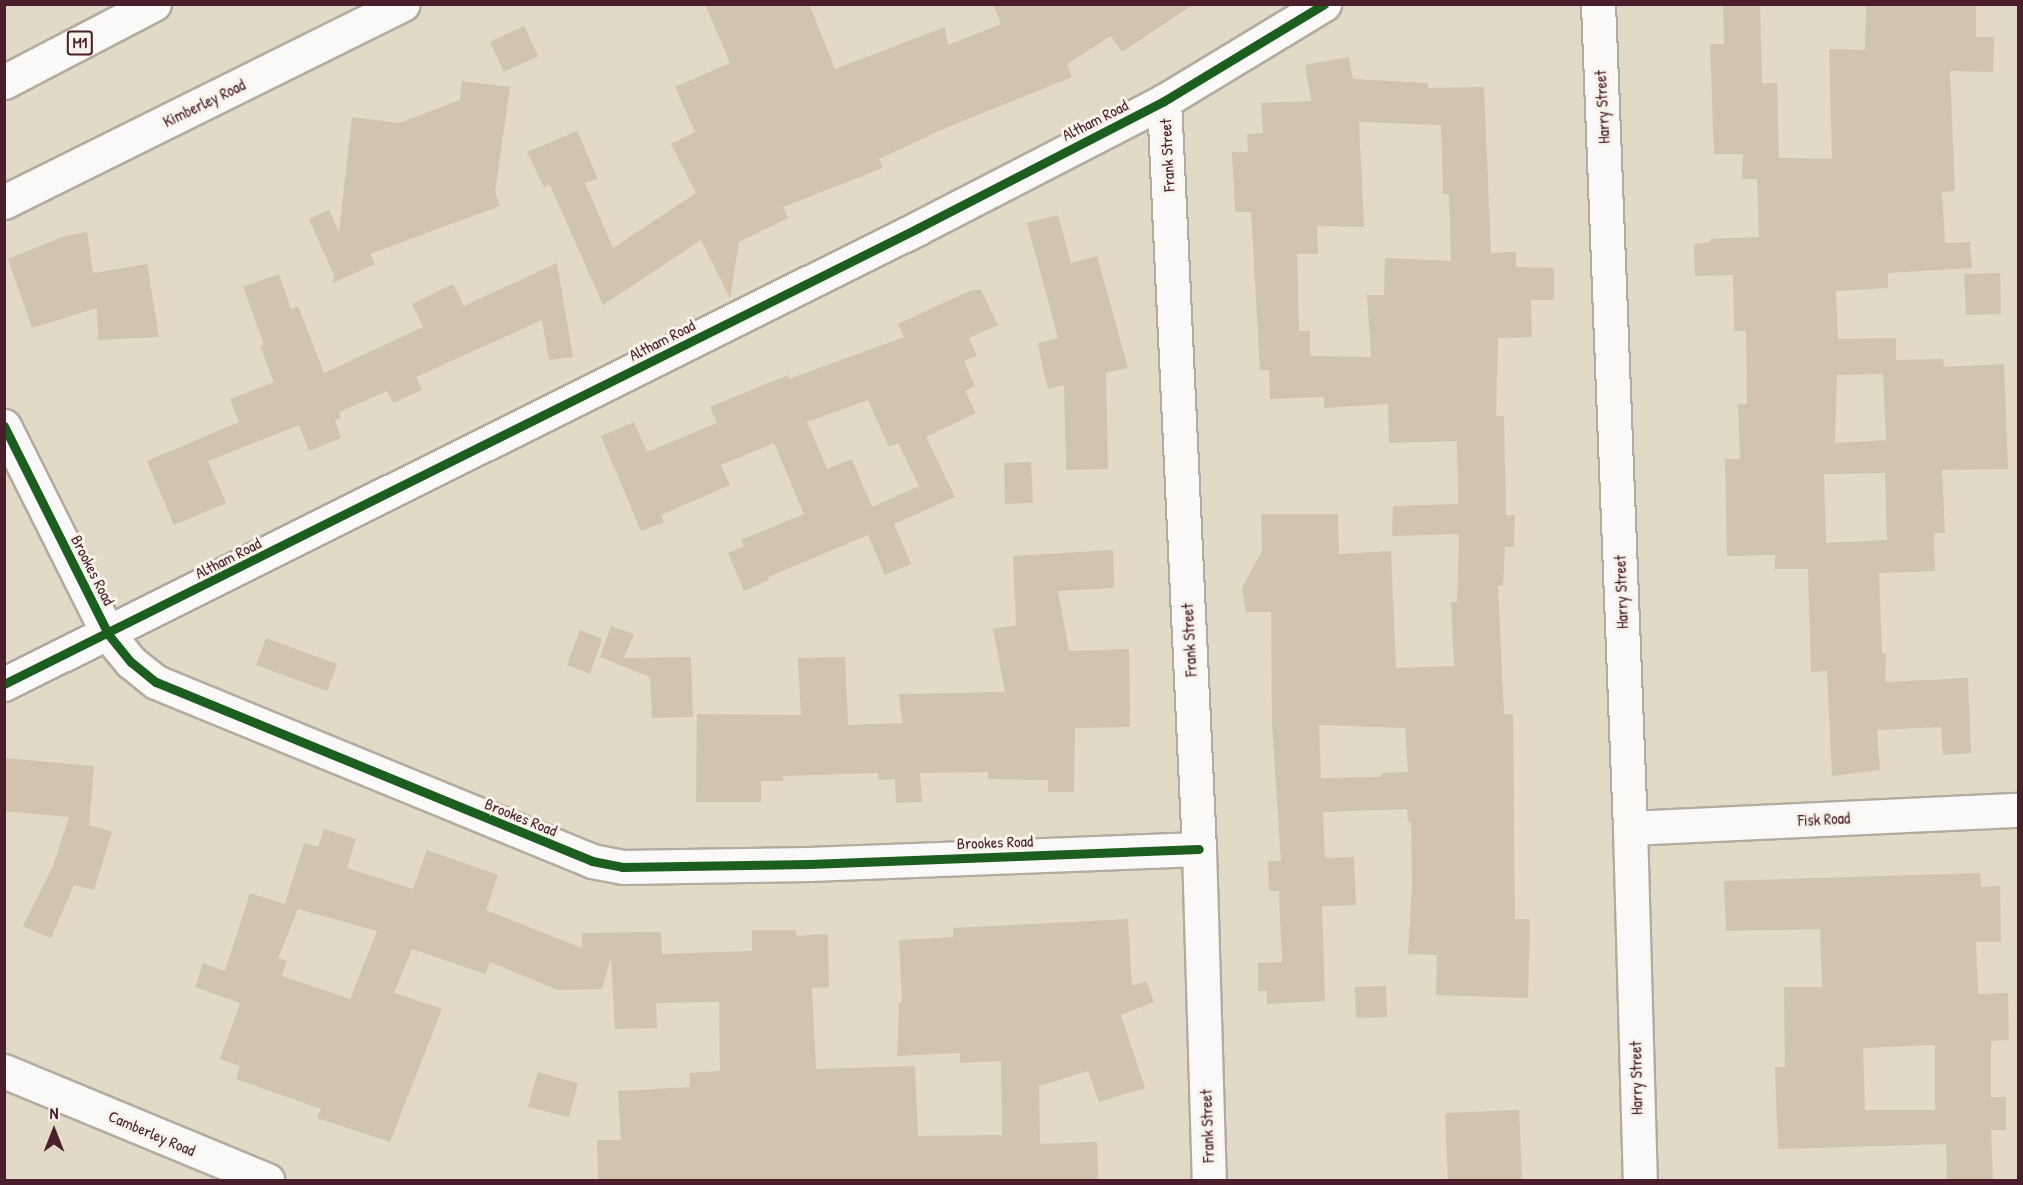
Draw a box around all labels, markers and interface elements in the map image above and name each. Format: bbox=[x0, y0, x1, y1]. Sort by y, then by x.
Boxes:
road number: M1 bbox=[66, 31, 94, 55]
street label: Harry Street bbox=[1590, 70, 1614, 144]
street label: Kimberley Road bbox=[160, 75, 248, 131]
street label: Altham Road bbox=[1059, 95, 1131, 145]
street label: Frank Street bbox=[1155, 118, 1179, 192]
street label: Altham Road bbox=[626, 315, 698, 365]
street label: Brookes Road bbox=[67, 532, 119, 608]
street label: Altham Road bbox=[192, 533, 264, 583]
street label: Harry Street bbox=[1610, 555, 1632, 629]
street label: Frank Street bbox=[1177, 603, 1201, 677]
street label: Brookes Road bbox=[482, 794, 560, 840]
street label: Fisk Road bbox=[1797, 808, 1851, 830]
street label: Brookes Road bbox=[957, 831, 1033, 853]
street label: Harry Street bbox=[1626, 1041, 1646, 1115]
street label: Frank Street bbox=[1196, 1089, 1218, 1163]
north arrow bbox=[24, 1101, 84, 1161]
text: N bbox=[50, 1102, 58, 1124]
street label: Camberley Road bbox=[106, 1106, 198, 1160]

